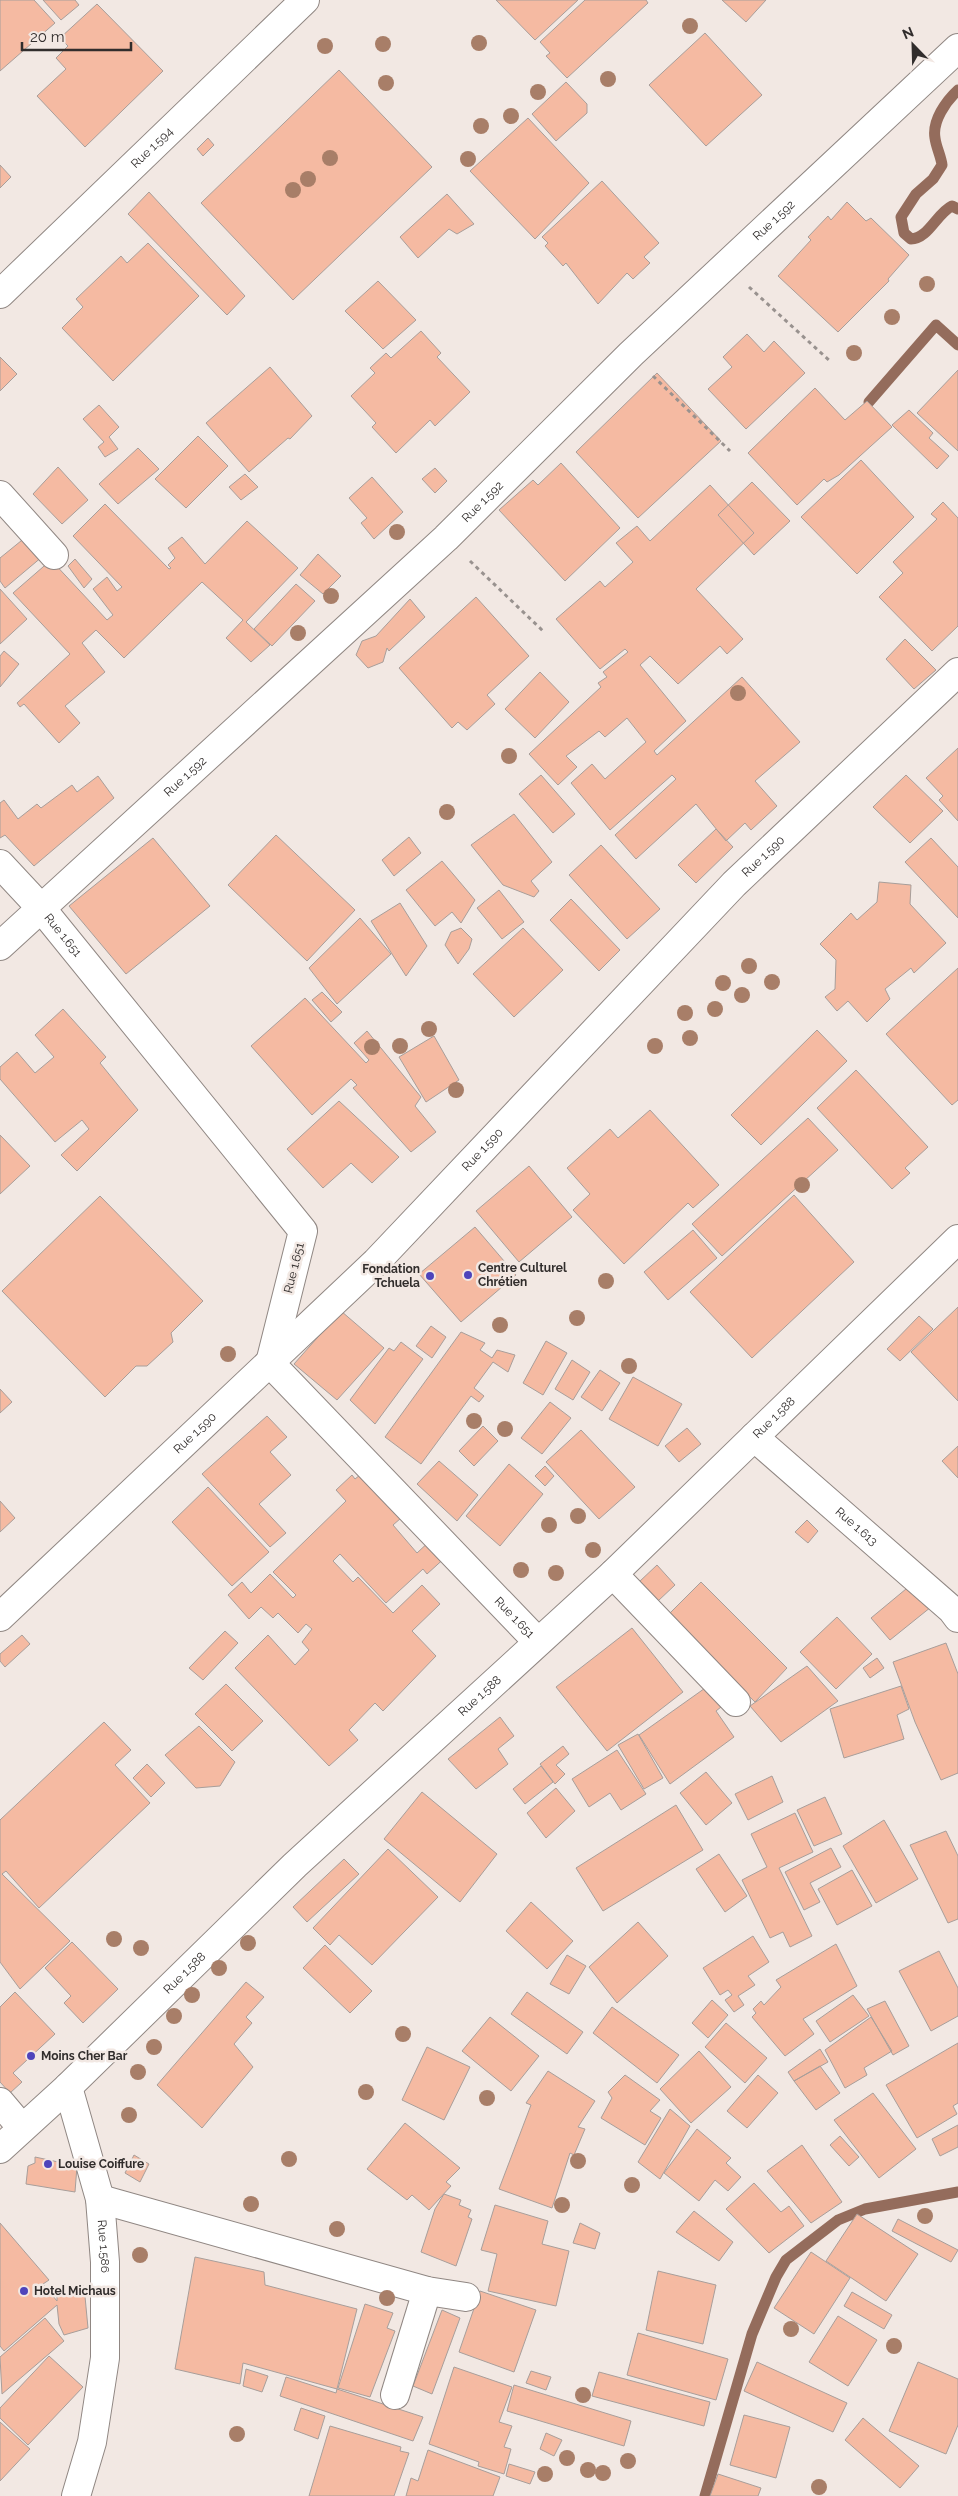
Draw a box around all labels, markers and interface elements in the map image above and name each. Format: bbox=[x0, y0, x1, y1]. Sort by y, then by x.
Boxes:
scale bar bbox=[22, 20, 131, 52]
north arrow bbox=[888, 20, 938, 70]
text: N bbox=[900, 24, 916, 42]
text: 20 m bbox=[30, 28, 65, 46]
street label: Rue 1.594 bbox=[128, 124, 176, 171]
street label: Rue 1.592 bbox=[750, 197, 798, 243]
street label: Rue 1.592 bbox=[459, 478, 506, 525]
street label: Rue 1.592 bbox=[161, 754, 209, 799]
street label: Rue 1.590 bbox=[739, 833, 787, 880]
street label: Rue 1.651 bbox=[41, 911, 85, 959]
street label: Rue 1.590 bbox=[459, 1125, 506, 1174]
street label: Rue 1.651 bbox=[281, 1241, 307, 1295]
place label: Centre Culturel Chrétien bbox=[478, 1261, 567, 1289]
place label: Fondation Tchuela bbox=[362, 1262, 420, 1290]
marker: Centre Culturel Chrétien bbox=[462, 1269, 474, 1281]
marker: Fondation Tchuela bbox=[424, 1270, 436, 1282]
street label: Rue 1.588 bbox=[750, 1394, 798, 1441]
street label: Rue 1.590 bbox=[171, 1410, 219, 1456]
street label: Rue 1.613 bbox=[833, 1504, 880, 1549]
street label: Rue 1.651 bbox=[492, 1594, 537, 1641]
street label: Rue 1.588 bbox=[455, 1673, 504, 1719]
street label: Rue 1.588 bbox=[161, 1949, 208, 1997]
place label: Moins Cher Bar bbox=[41, 2049, 128, 2063]
marker: Moins Cher Bar bbox=[25, 2050, 37, 2062]
place label: Louise Coiffure bbox=[58, 2157, 144, 2171]
marker: Louise Coiffure bbox=[42, 2158, 54, 2170]
street label: Rue 1.586 bbox=[95, 2219, 112, 2273]
place label: Hotel Michaus bbox=[34, 2284, 116, 2298]
marker: Hotel Michaus bbox=[18, 2285, 30, 2297]

